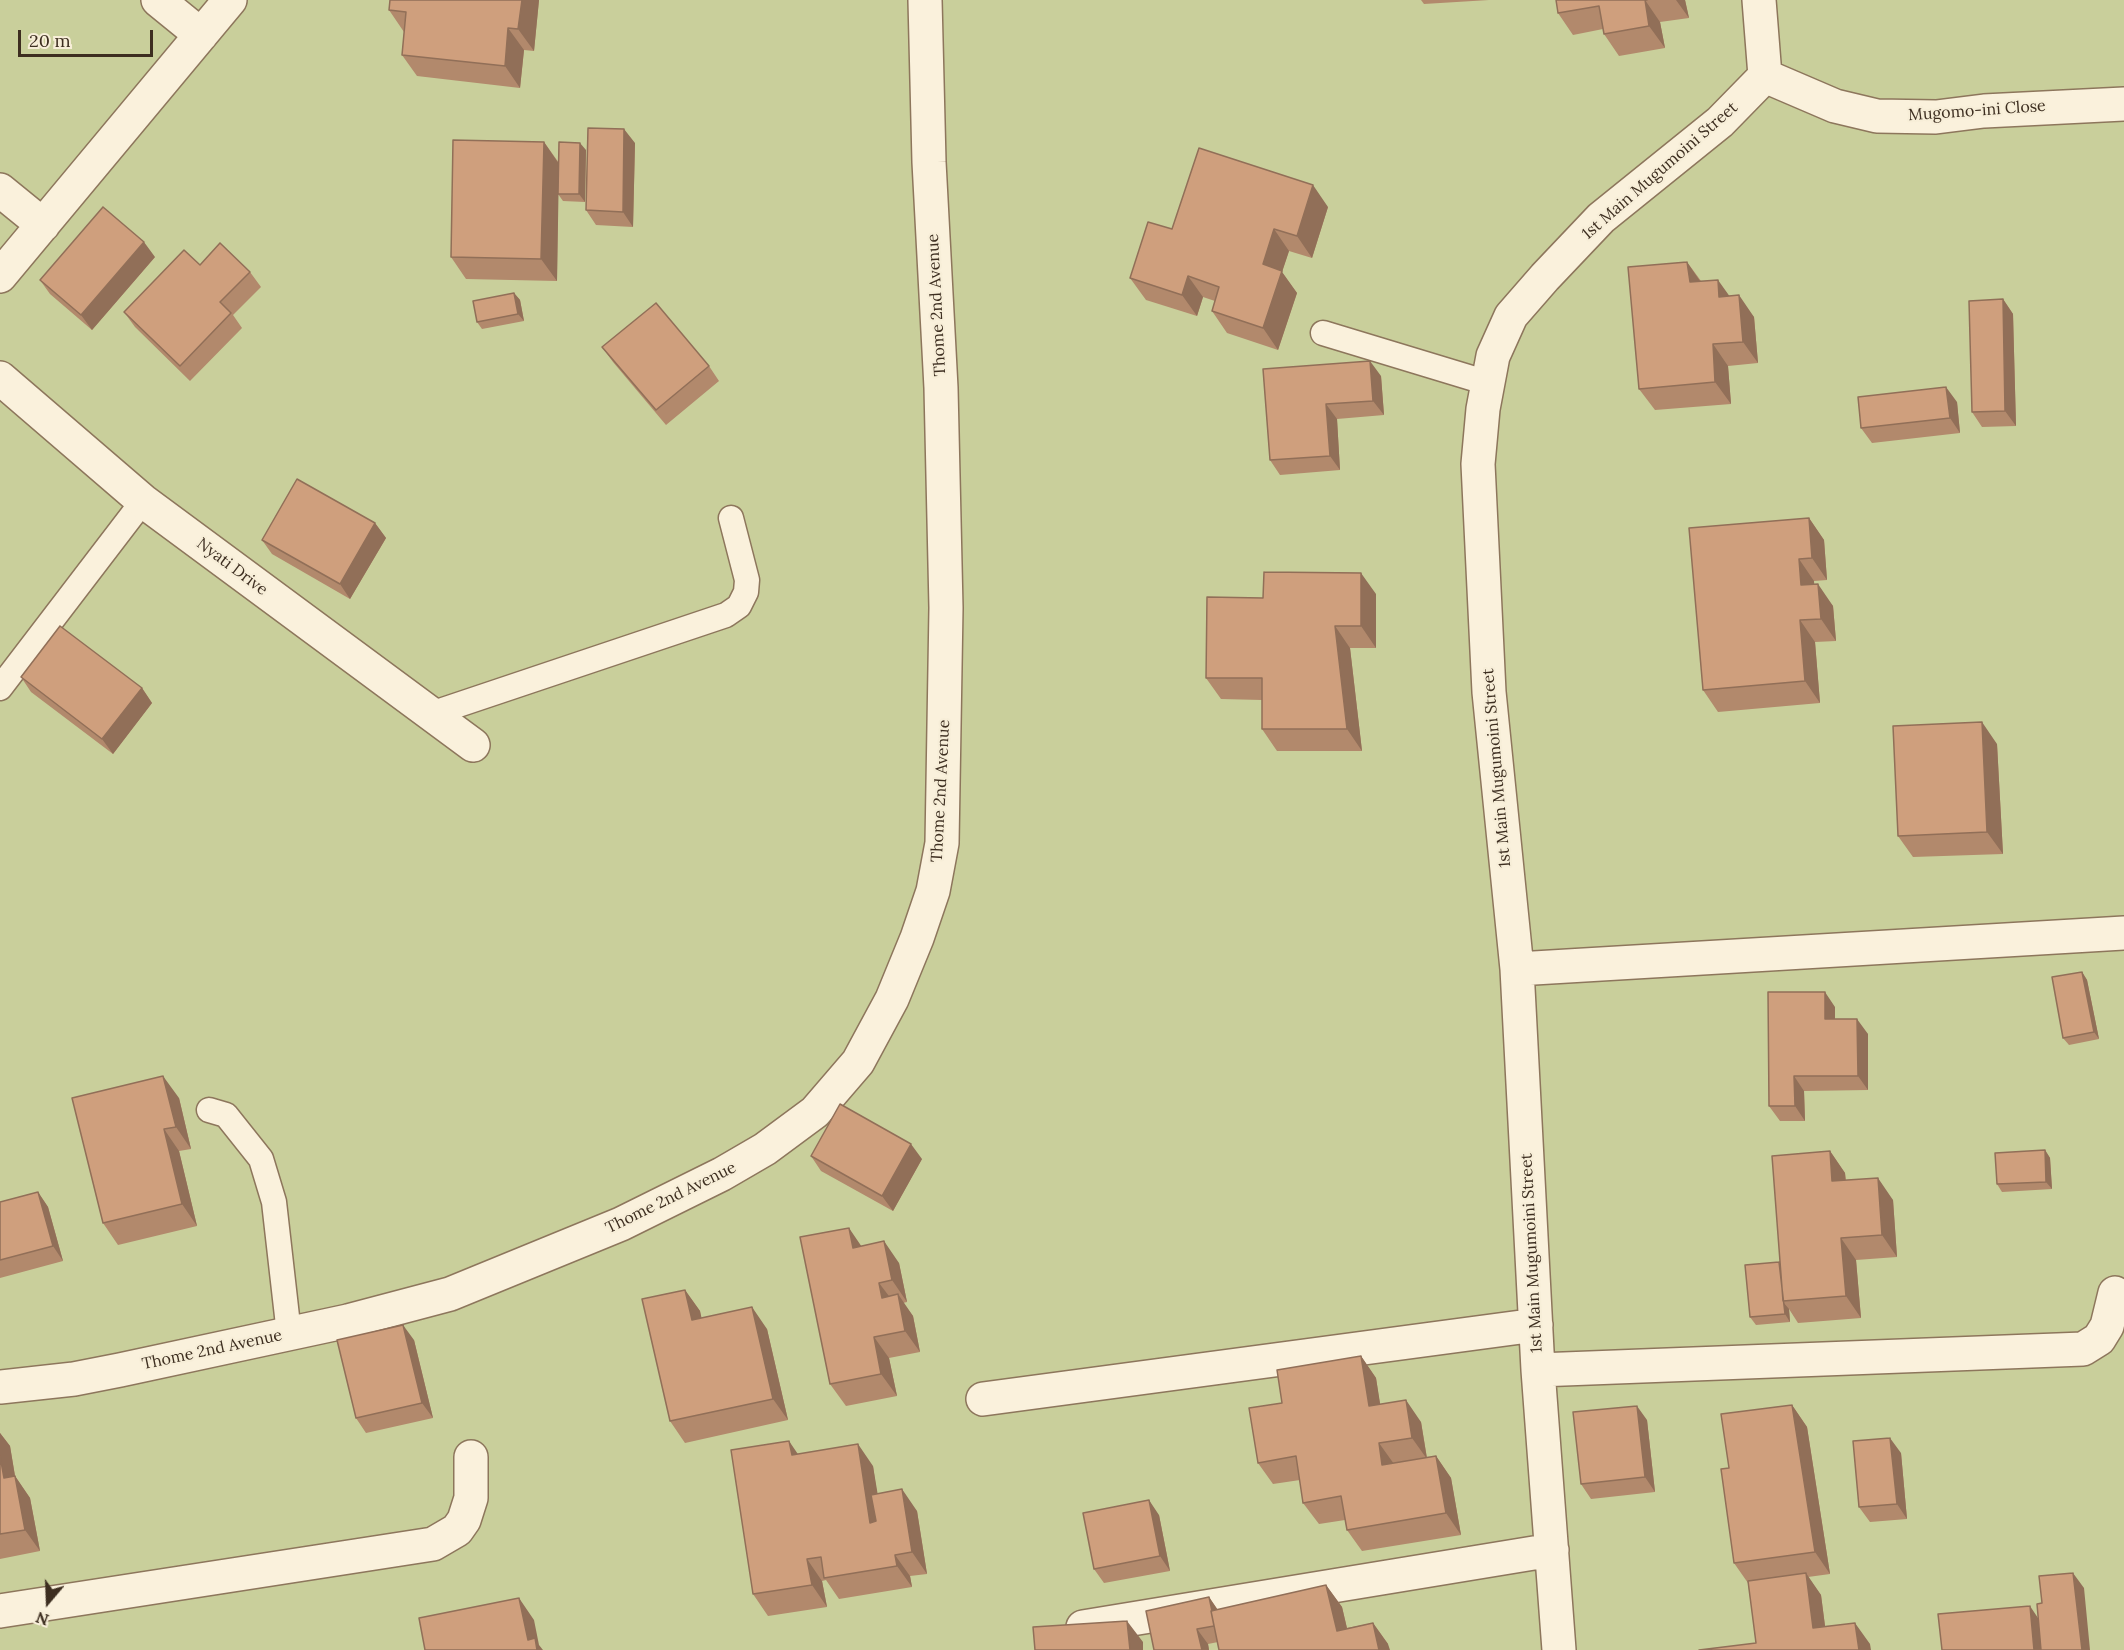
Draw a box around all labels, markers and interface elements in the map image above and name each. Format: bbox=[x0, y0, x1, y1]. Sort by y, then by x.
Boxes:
scale bar bbox=[21, 18, 156, 56]
text: 20 m bbox=[29, 29, 71, 52]
street label: Mugomo-ini Close bbox=[1908, 97, 2046, 125]
street label: 1st Main Mugumoini Street bbox=[1578, 98, 1742, 244]
street label: Thome 2nd Avenue bbox=[924, 233, 950, 377]
street label: Nyati Drive bbox=[193, 534, 271, 600]
street label: 1st Main Mugumoini Street bbox=[1479, 668, 1515, 868]
street label: Thome 2nd Avenue bbox=[928, 719, 954, 863]
street label: 1st Main Mugumoini Street bbox=[1517, 1153, 1547, 1353]
street label: Thome 2nd Avenue bbox=[603, 1158, 739, 1238]
street label: Thome 2nd Avenue bbox=[140, 1326, 284, 1374]
north arrow bbox=[18, 1572, 78, 1632]
text: N bbox=[33, 1608, 51, 1630]

